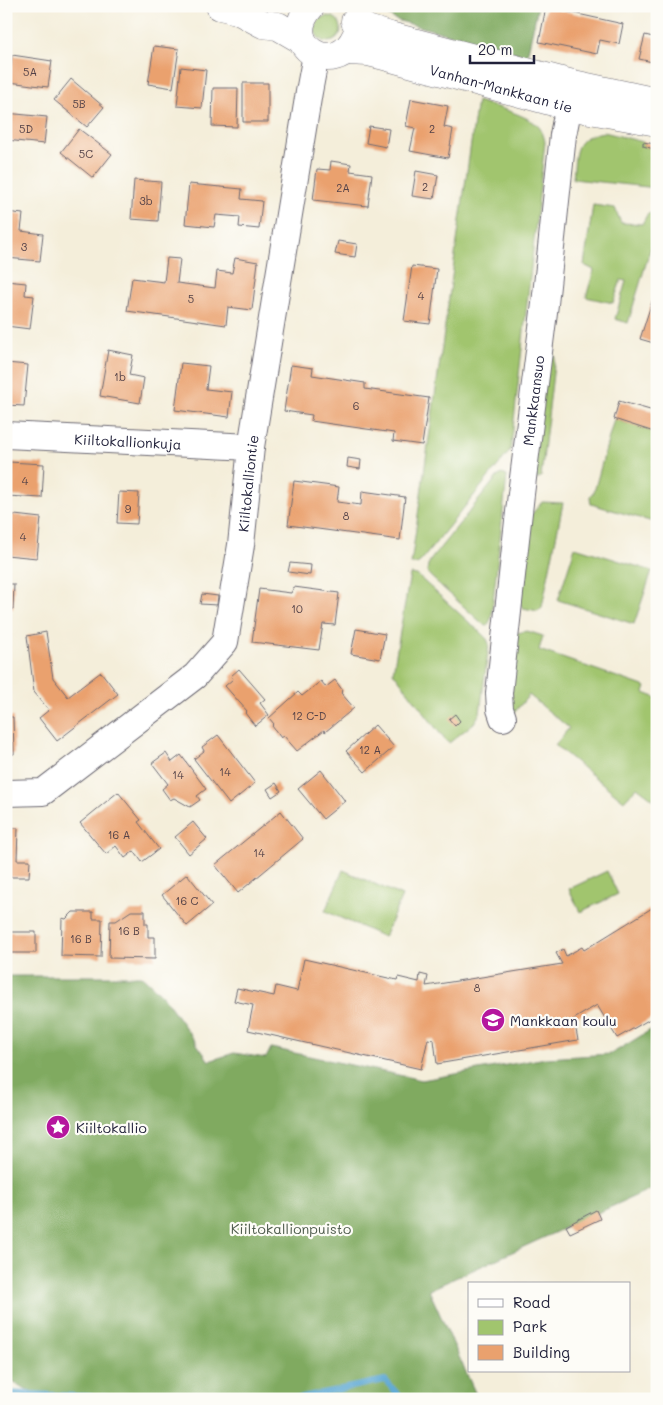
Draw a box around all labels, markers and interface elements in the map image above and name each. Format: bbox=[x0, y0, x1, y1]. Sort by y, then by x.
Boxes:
scale bar bbox=[470, 32, 534, 64]
text: 20 m bbox=[478, 39, 512, 59]
street label: Vanhan-Mankkaan tie bbox=[428, 59, 574, 116]
house number: 5A bbox=[23, 64, 37, 79]
house number: 5B bbox=[72, 96, 86, 111]
house number: 5D bbox=[19, 121, 33, 136]
house number: 2 bbox=[429, 121, 435, 136]
house number: 5C bbox=[79, 146, 93, 161]
house number: 2 bbox=[422, 179, 428, 194]
house number: 2A bbox=[336, 180, 350, 195]
house number: 3b bbox=[139, 193, 153, 208]
house number: 3 bbox=[21, 239, 28, 254]
house number: 4 bbox=[418, 288, 425, 303]
house number: 5 bbox=[188, 291, 194, 306]
street label: Mankkaansuo bbox=[518, 354, 548, 447]
house number: 1b bbox=[114, 369, 126, 384]
house number: 6 bbox=[353, 398, 359, 413]
street label: Kiiltokallionkuja bbox=[74, 429, 182, 453]
street label: Kiiltokalliontie bbox=[233, 433, 262, 533]
house number: 4 bbox=[22, 473, 29, 488]
house number: 9 bbox=[125, 501, 132, 516]
house number: 8 bbox=[343, 508, 350, 523]
house number: 4 bbox=[20, 529, 27, 544]
house number: 10 bbox=[291, 601, 303, 616]
house number: 12 C-D bbox=[292, 708, 326, 723]
house number: 12 A bbox=[359, 742, 381, 757]
house number: 14 bbox=[219, 764, 231, 779]
house number: 14 bbox=[172, 767, 184, 782]
house number: 16 A bbox=[108, 827, 130, 842]
house number: 14 bbox=[253, 845, 265, 860]
house number: 16 C bbox=[176, 893, 199, 908]
house number: 16 B bbox=[118, 923, 140, 938]
house number: 16 B bbox=[70, 931, 92, 946]
house number: 8 bbox=[474, 980, 481, 995]
school or university icon: Mankkaan koulu bbox=[480, 1007, 506, 1033]
place label: Mankkaan koulu bbox=[510, 1011, 617, 1030]
place icon: Kiiltokallio bbox=[45, 1114, 71, 1140]
place label: Kiiltokallio bbox=[76, 1118, 147, 1137]
park label: Kiiltokallionpuisto bbox=[231, 1219, 351, 1238]
legend bbox=[468, 1282, 630, 1372]
text: Road bbox=[513, 1292, 550, 1312]
text: Park bbox=[513, 1316, 547, 1336]
text: Building bbox=[513, 1342, 570, 1362]

